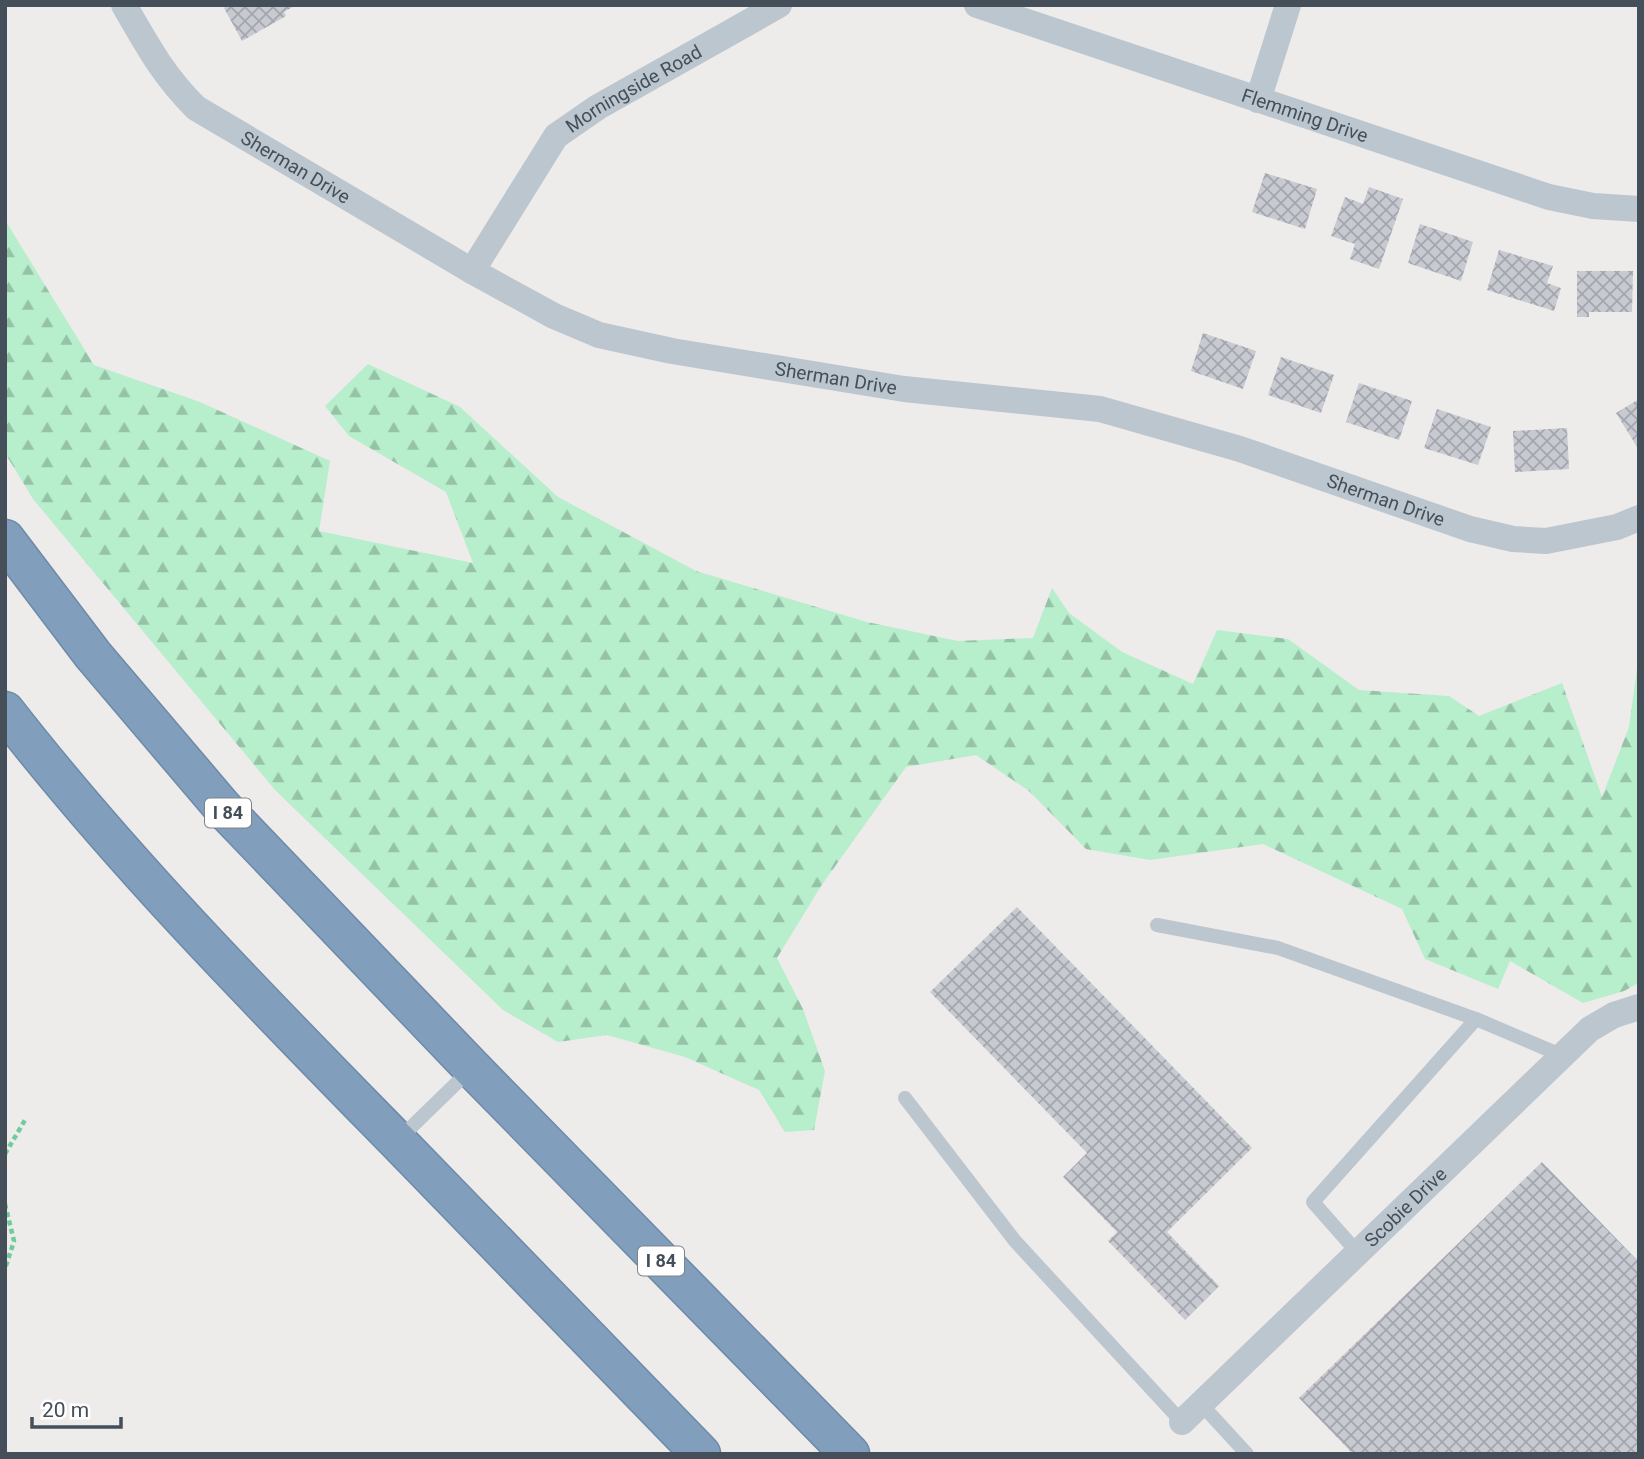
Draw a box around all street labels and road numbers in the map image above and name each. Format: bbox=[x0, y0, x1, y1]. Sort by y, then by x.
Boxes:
street label: Morningside Road bbox=[561, 40, 706, 138]
street label: Flemming Drive bbox=[1239, 84, 1371, 147]
street label: Sherman Drive bbox=[237, 126, 354, 209]
street label: Sherman Drive bbox=[773, 357, 899, 400]
street label: Sherman Drive bbox=[1324, 469, 1448, 531]
road number: I 84 bbox=[205, 798, 251, 828]
street label: Scobie Drive bbox=[1360, 1163, 1451, 1252]
road number: I 84 bbox=[638, 1246, 684, 1276]

